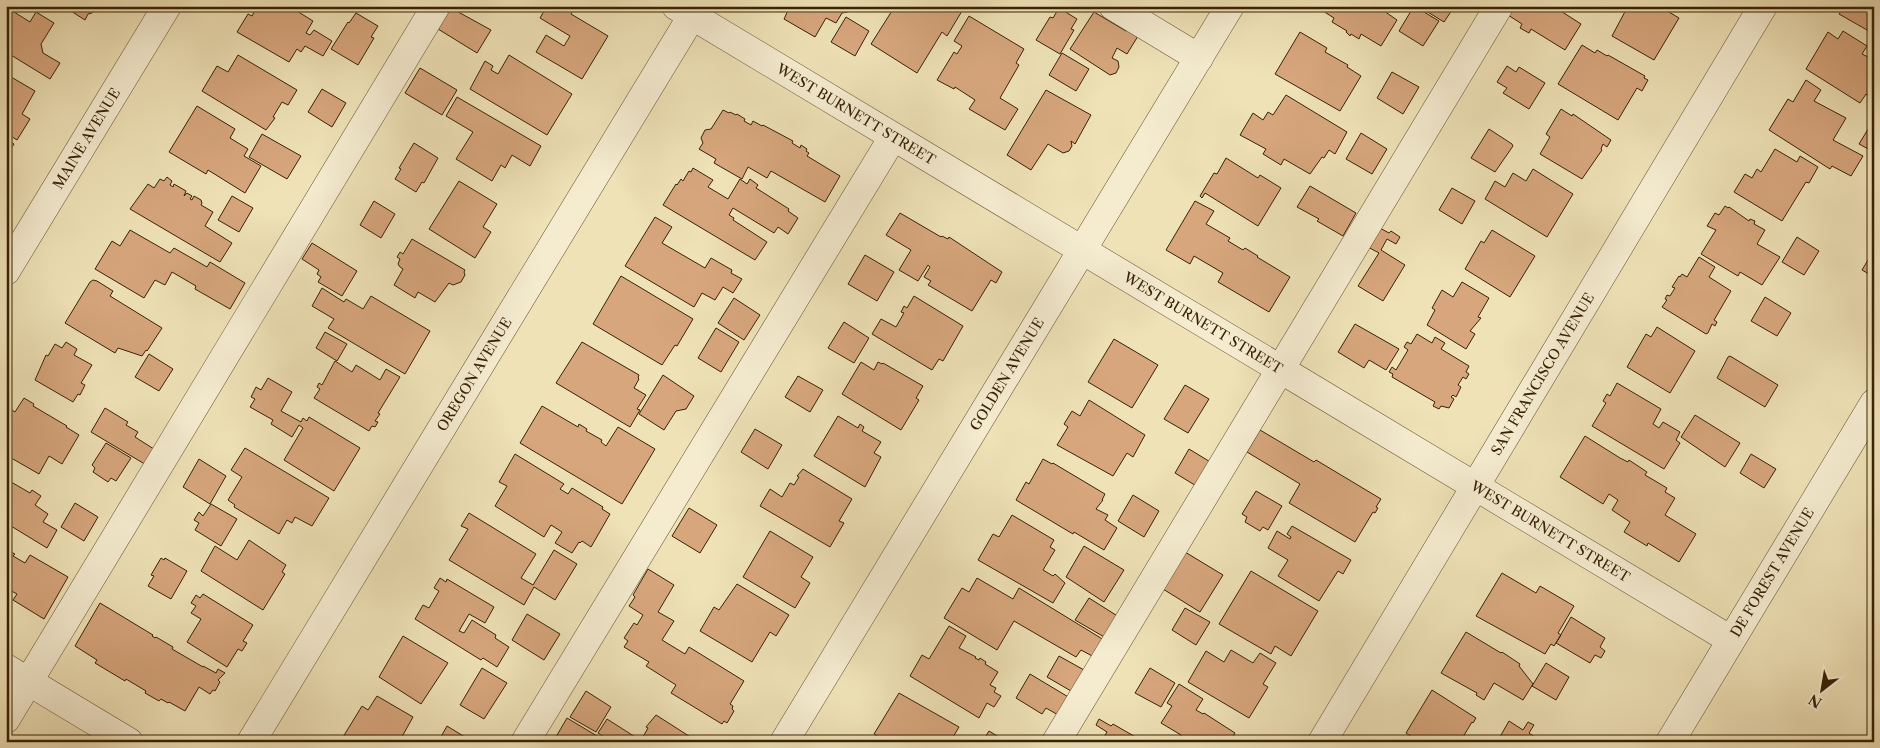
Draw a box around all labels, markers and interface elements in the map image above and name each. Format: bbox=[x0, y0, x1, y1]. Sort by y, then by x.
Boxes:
street label: WEST BURNETT STREET bbox=[772, 59, 939, 169]
street label: MAINE AVENUE bbox=[49, 85, 124, 192]
street label: WEST BURNETT STREET bbox=[1119, 268, 1286, 378]
street label: SAN FRANCISCO AVENUE bbox=[1487, 290, 1598, 458]
street label: OREGON AVENUE bbox=[433, 314, 516, 435]
street label: GOLDEN AVENUE bbox=[966, 315, 1048, 434]
street label: WEST BURNETT STREET bbox=[1467, 476, 1634, 586]
street label: DE FOREST AVENUE bbox=[1726, 504, 1818, 640]
north arrow bbox=[1798, 666, 1848, 716]
text: N bbox=[1805, 690, 1825, 712]

